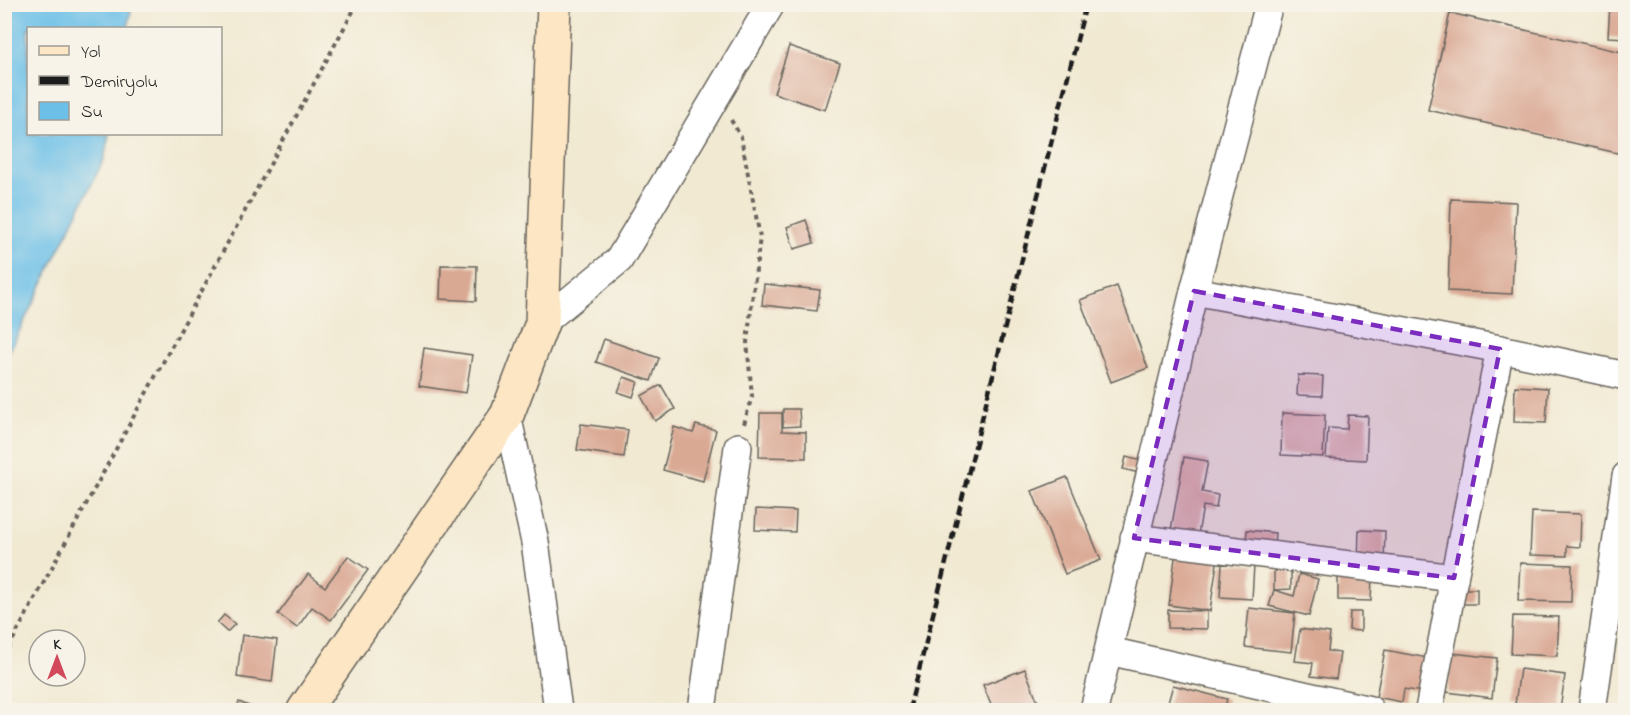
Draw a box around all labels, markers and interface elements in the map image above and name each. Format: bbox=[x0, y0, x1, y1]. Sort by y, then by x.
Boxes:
legend bbox=[27, 27, 222, 135]
text: Yol bbox=[81, 40, 101, 66]
text: Demiryolu bbox=[80, 70, 158, 96]
text: Su bbox=[81, 100, 103, 126]
north arrow bbox=[27, 628, 87, 688]
text: K bbox=[53, 633, 62, 657]

